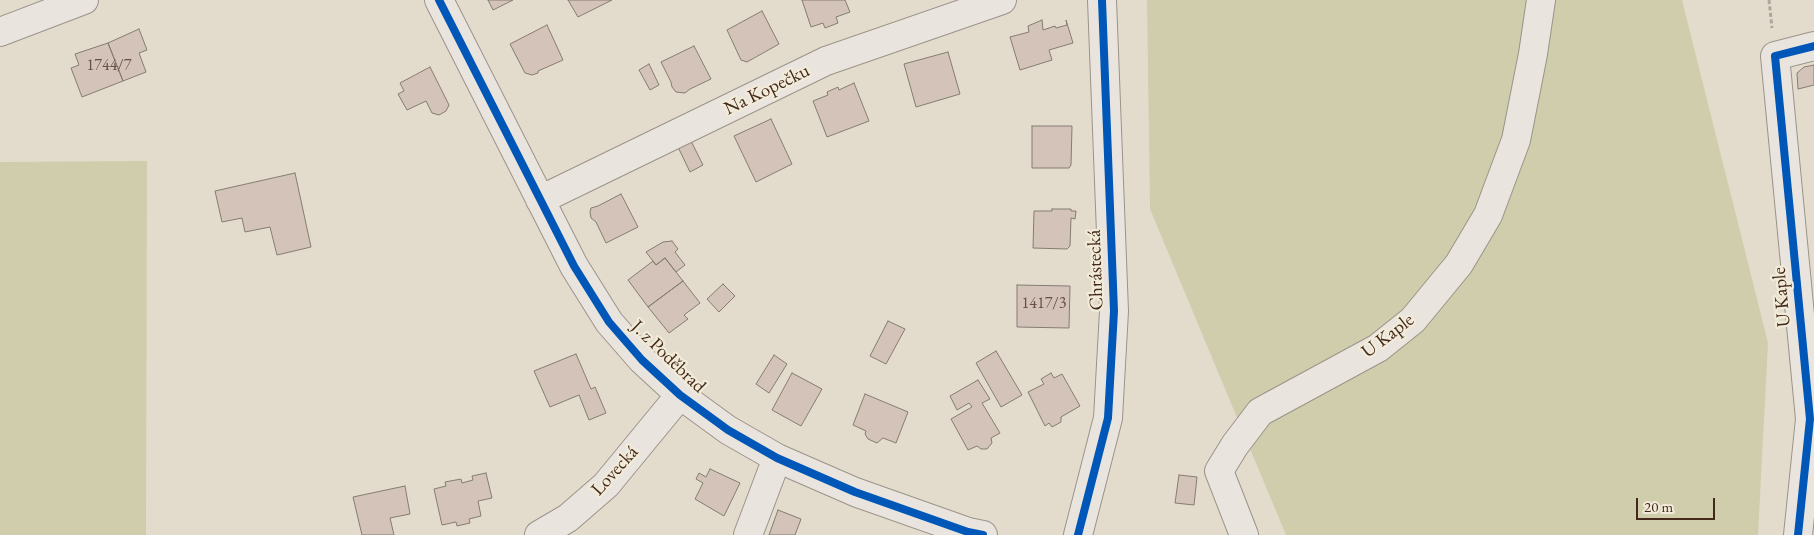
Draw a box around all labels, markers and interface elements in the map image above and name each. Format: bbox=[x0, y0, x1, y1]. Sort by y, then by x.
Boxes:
house number: 1744/7 bbox=[87, 56, 131, 76]
street label: Na Kopečku bbox=[720, 59, 814, 121]
street label: Chrástecká bbox=[1083, 229, 1109, 311]
street label: U Kaple bbox=[1768, 266, 1796, 328]
house number: 1417/3 bbox=[1022, 294, 1066, 314]
street label: U Kaple bbox=[1357, 309, 1419, 363]
street label: J. z Poděbrad bbox=[626, 316, 710, 398]
street label: Lovecká bbox=[587, 441, 643, 501]
scale bar bbox=[1639, 488, 1718, 520]
text: 20 m bbox=[1644, 497, 1673, 516]

